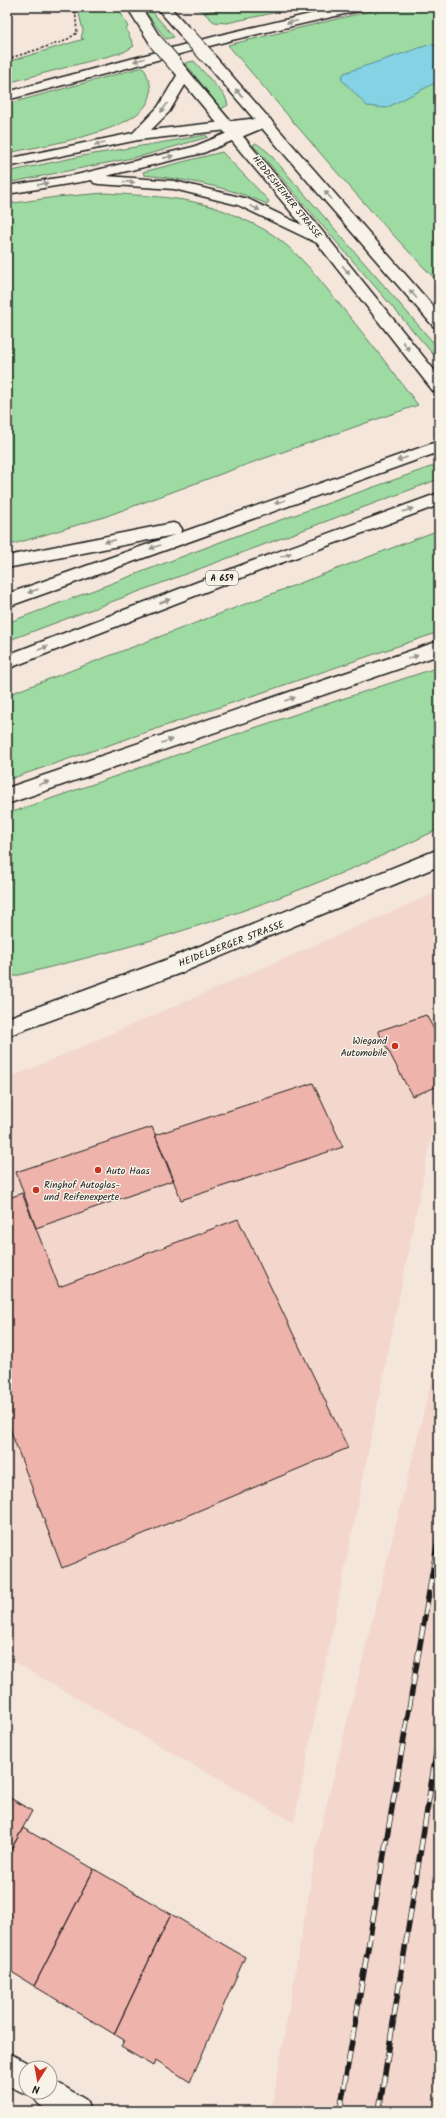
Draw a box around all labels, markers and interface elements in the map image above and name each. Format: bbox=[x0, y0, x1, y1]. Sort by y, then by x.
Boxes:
one-way arrow bbox=[286, 20, 298, 26]
one-way arrow bbox=[132, 58, 145, 64]
one-way arrow bbox=[235, 87, 244, 98]
one-way arrow bbox=[160, 102, 168, 113]
one-way arrow bbox=[94, 141, 106, 147]
street label: HEDDESHEIMER STRASSE bbox=[248, 152, 325, 243]
one-way arrow bbox=[162, 153, 175, 159]
one-way arrow bbox=[123, 179, 135, 186]
one-way arrow bbox=[37, 181, 49, 187]
one-way arrow bbox=[324, 190, 333, 201]
one-way arrow bbox=[250, 205, 261, 211]
one-way arrow bbox=[342, 265, 350, 276]
one-way arrow bbox=[409, 289, 418, 299]
one-way arrow bbox=[402, 340, 410, 351]
one-way arrow bbox=[396, 456, 408, 462]
one-way arrow bbox=[273, 499, 285, 505]
one-way arrow bbox=[403, 507, 415, 513]
one-way arrow bbox=[104, 539, 116, 545]
one-way arrow bbox=[149, 544, 161, 550]
one-way arrow bbox=[281, 551, 293, 557]
road number: A 659 bbox=[206, 571, 238, 585]
one-way arrow bbox=[27, 589, 39, 595]
one-way arrow bbox=[159, 597, 171, 603]
one-way arrow bbox=[38, 644, 50, 650]
one-way arrow bbox=[407, 653, 419, 659]
one-way arrow bbox=[284, 696, 296, 702]
one-way arrow bbox=[161, 738, 173, 744]
one-way arrow bbox=[38, 780, 50, 786]
street label: HEIDELBERGER STRASSE bbox=[176, 916, 288, 972]
place label: Wiegand Automobile bbox=[341, 1033, 388, 1061]
marker: Wiegand Automobile bbox=[390, 1041, 400, 1051]
place label: Auto Haas bbox=[106, 1163, 150, 1179]
marker: Auto Haas bbox=[93, 1165, 103, 1175]
place label: Ringhof Autoglas- und Reifenexperte bbox=[44, 1177, 120, 1205]
marker: Ringhof Autoglas- und Reifenexperte bbox=[31, 1185, 41, 1195]
north arrow bbox=[18, 2060, 58, 2100]
text: N bbox=[31, 2079, 41, 2098]

